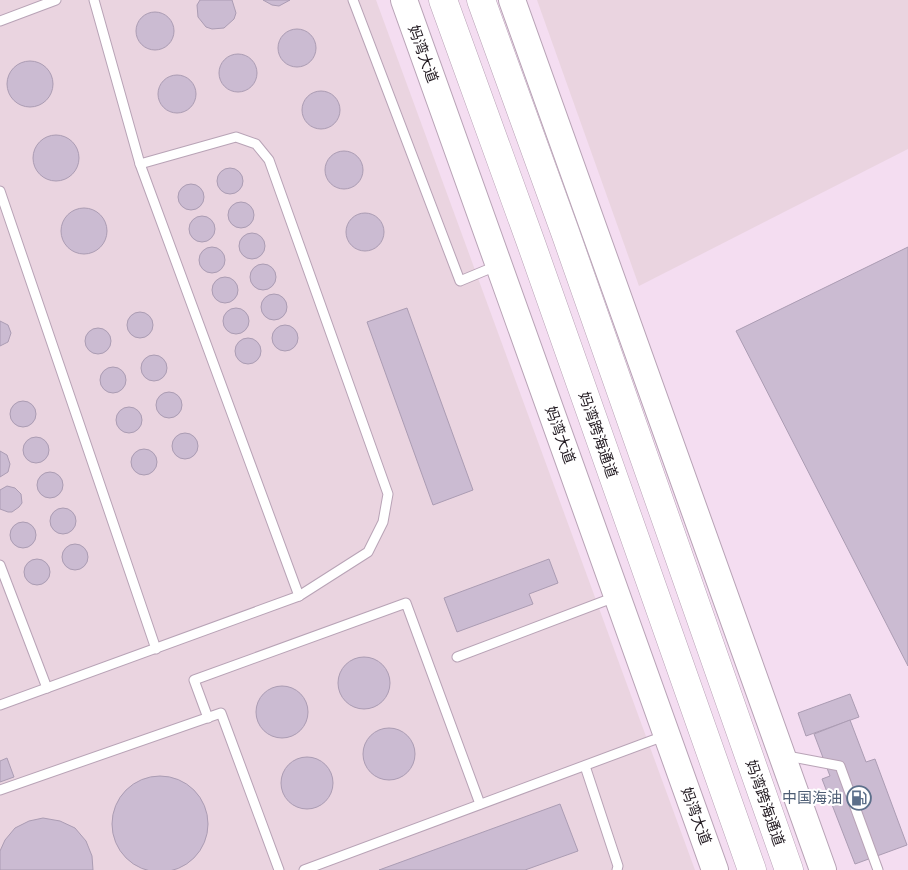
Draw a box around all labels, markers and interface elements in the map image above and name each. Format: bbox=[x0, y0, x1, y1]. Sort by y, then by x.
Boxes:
street label: 妈湾大道 bbox=[404, 23, 442, 85]
street label: 妈湾跨海通道 bbox=[575, 390, 621, 480]
street label: 妈湾大道 bbox=[541, 404, 579, 466]
street label: 妈湾跨海通道 bbox=[742, 758, 788, 848]
street label: 妈湾大道 bbox=[677, 785, 715, 847]
fuel station icon: 中国海油 bbox=[846, 785, 872, 811]
place label: 中国海油 bbox=[782, 789, 842, 807]

